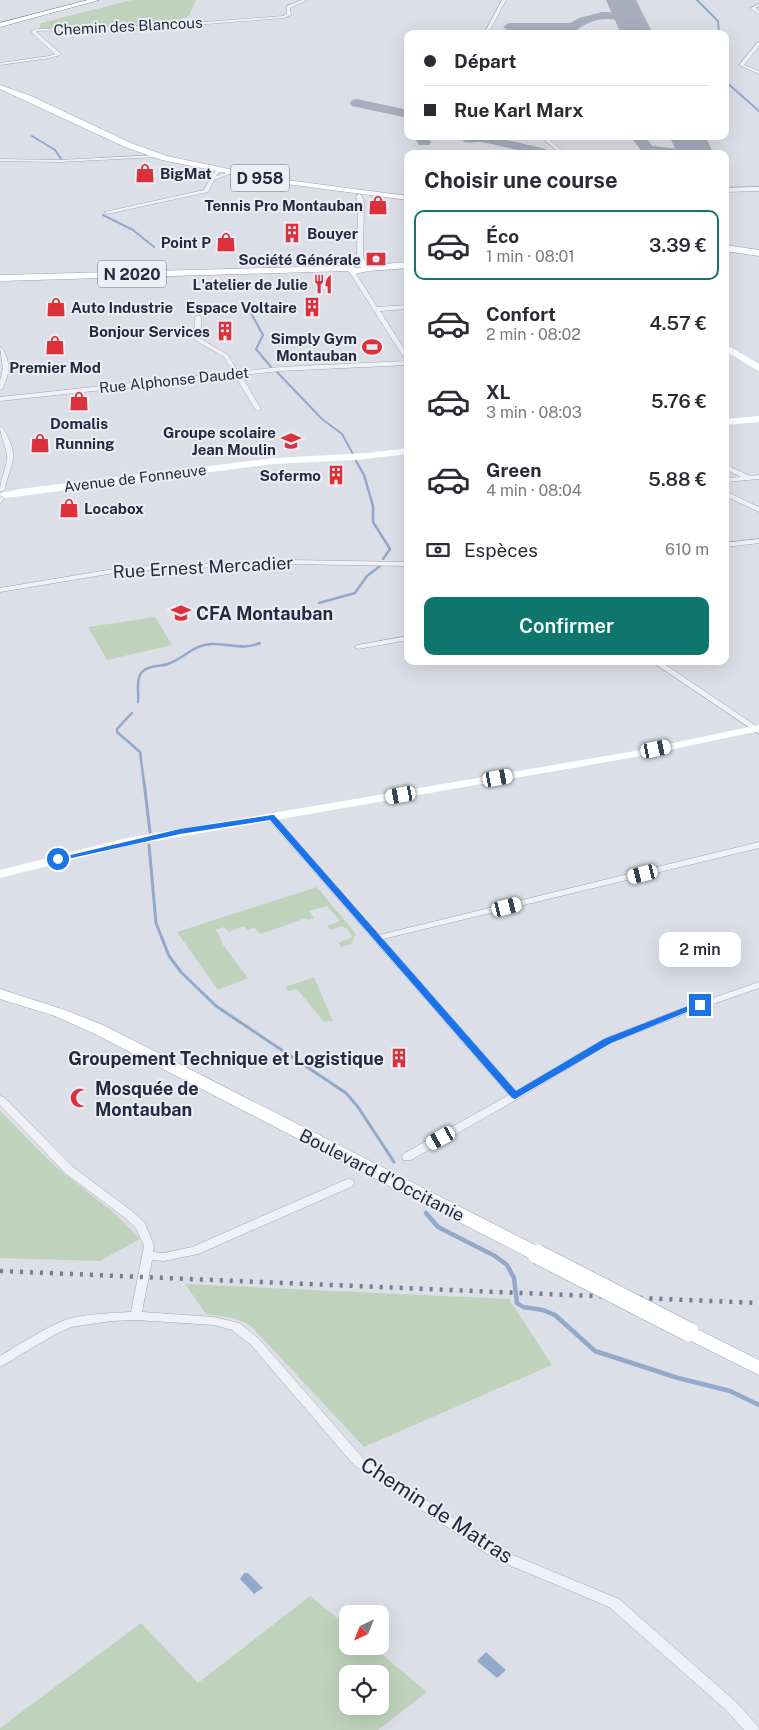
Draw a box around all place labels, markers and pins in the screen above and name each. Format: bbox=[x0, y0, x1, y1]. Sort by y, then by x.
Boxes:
shop icon: BigMat bbox=[134, 162, 156, 184]
place label: BigMat bbox=[160, 165, 212, 182]
shop icon: Tennis Pro Montauban bbox=[367, 194, 389, 216]
place label: Tennis Pro Montauban bbox=[204, 197, 363, 214]
building icon: Bouyer bbox=[281, 222, 303, 244]
place label: Bouyer bbox=[307, 225, 358, 242]
shop icon: Point P bbox=[215, 231, 237, 253]
place label: Point P bbox=[161, 234, 211, 251]
bank icon: Société Générale bbox=[365, 248, 387, 270]
place label: Société Générale bbox=[238, 251, 361, 268]
restaurant icon: L'atelier de Julie bbox=[312, 273, 334, 295]
place label: L'atelier de Julie bbox=[193, 276, 308, 293]
shop icon: Auto Industrie bbox=[45, 296, 67, 318]
building icon: Espace Voltaire bbox=[301, 296, 323, 318]
place label: Auto Industrie bbox=[71, 299, 173, 316]
place label: Espace Voltaire bbox=[186, 299, 297, 316]
building icon: Bonjour Services bbox=[214, 320, 236, 342]
place label: Bonjour Services bbox=[89, 323, 210, 340]
place label: Simply Gym Montauban bbox=[270, 330, 357, 364]
shop icon: Premier Mod bbox=[44, 334, 66, 356]
sports icon: Simply Gym Montauban bbox=[361, 336, 383, 358]
place label: Premier Mod bbox=[9, 359, 101, 376]
shop icon: Domalis bbox=[68, 390, 90, 412]
place label: Domalis bbox=[50, 415, 108, 432]
place label: Groupe scolaire Jean Moulin bbox=[163, 424, 276, 458]
school or university icon: Groupe scolaire Jean Moulin bbox=[280, 430, 302, 452]
shop icon: Running bbox=[29, 432, 51, 454]
place label: Running bbox=[55, 435, 115, 452]
building icon: Sofermo bbox=[325, 464, 347, 486]
place label: Sofermo bbox=[259, 467, 321, 484]
shop icon: Locabox bbox=[58, 497, 80, 519]
place label: Locabox bbox=[84, 500, 144, 517]
school or university icon: CFA Montauban bbox=[170, 602, 192, 624]
place label: CFA Montauban bbox=[196, 603, 333, 624]
building icon: Groupement Technique et Logistique bbox=[388, 1047, 410, 1069]
place label: Groupement Technique et Logistique bbox=[68, 1048, 384, 1069]
place label: Mosquée de Montauban bbox=[95, 1078, 199, 1120]
mosque icon: Mosquée de Montauban bbox=[69, 1087, 91, 1109]

